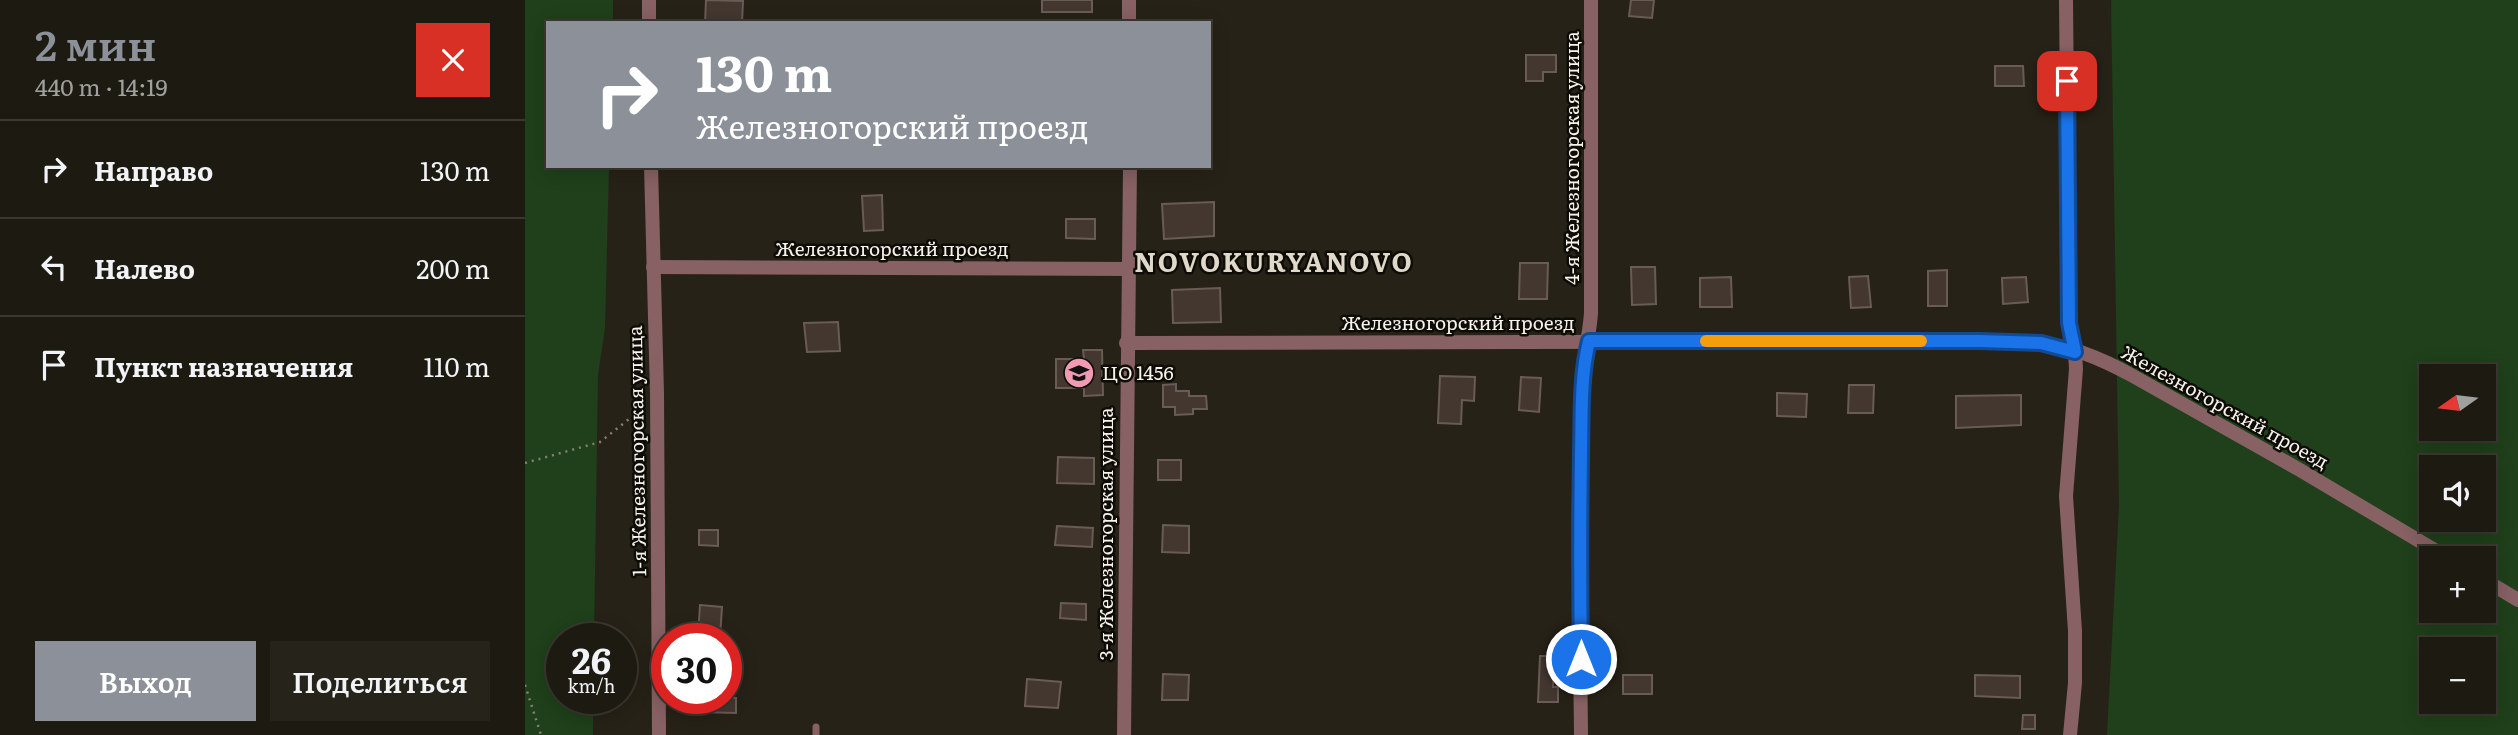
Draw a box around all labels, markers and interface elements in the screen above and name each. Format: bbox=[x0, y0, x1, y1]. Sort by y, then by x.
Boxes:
text: 2 мин bbox=[35, 12, 156, 74]
button: close bbox=[416, 23, 490, 97]
street label: 4-я Железногорская улица bbox=[1557, 31, 1585, 285]
text: 130 m bbox=[696, 34, 832, 107]
icon: right bbox=[581, 49, 672, 140]
pin bbox=[2037, 51, 2097, 111]
icon: arrive bbox=[2048, 62, 2086, 100]
text: 440 m · 14:19 bbox=[35, 69, 168, 103]
text: Железногорский проезд bbox=[696, 101, 1089, 149]
icon: right bbox=[35, 150, 73, 188]
text: Направо bbox=[94, 150, 213, 189]
text: 130 m bbox=[420, 150, 490, 189]
street label: Железногорский проезд bbox=[775, 234, 1009, 262]
district label: NOVOKURYANOVO bbox=[1134, 241, 1414, 280]
icon: left bbox=[35, 248, 73, 286]
text: Налево bbox=[94, 248, 195, 287]
text: 200 m bbox=[416, 248, 490, 287]
street label: Железногорский проезд bbox=[1341, 308, 1575, 336]
street label: 1-я Железногорская улица bbox=[620, 325, 652, 577]
street label: Железногорский проезд bbox=[2117, 337, 2334, 475]
icon: arrive bbox=[35, 346, 73, 384]
text: Пункт назначения bbox=[94, 346, 353, 385]
text: 110 m bbox=[423, 346, 490, 385]
school or university icon: ЦО 1456 bbox=[1062, 356, 1096, 390]
place label: ЦО 1456 bbox=[1102, 358, 1174, 386]
north arrow bbox=[2419, 364, 2495, 441]
map controls bbox=[2419, 364, 2496, 714]
street label: 3-я Железногорская улица bbox=[1091, 407, 1119, 661]
button: sound bbox=[2419, 455, 2496, 532]
button: + bbox=[2419, 546, 2496, 623]
position arrow bbox=[1544, 622, 1618, 696]
speed limit sign: 30 bbox=[651, 623, 742, 714]
text: 26 bbox=[572, 633, 611, 685]
button: − bbox=[2419, 637, 2496, 714]
button: Выход bbox=[35, 641, 256, 721]
button: Поделиться bbox=[270, 641, 490, 721]
text: km/h bbox=[568, 672, 615, 699]

